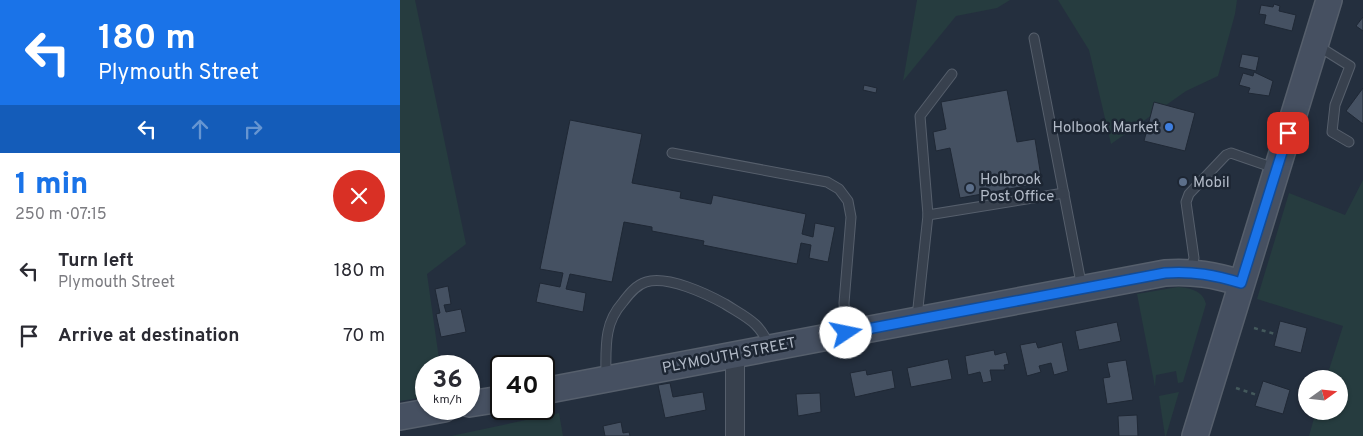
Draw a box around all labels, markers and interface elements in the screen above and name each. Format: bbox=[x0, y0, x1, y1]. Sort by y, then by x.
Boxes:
text: 180 m bbox=[98, 17, 196, 61]
icon: left bbox=[15, 20, 80, 85]
text: Plymouth Street bbox=[98, 60, 259, 87]
pin bbox=[1267, 112, 1309, 154]
icon: left bbox=[133, 115, 161, 143]
icon: ahead bbox=[186, 115, 214, 143]
icon: right bbox=[239, 115, 267, 143]
place label: Holbook Market bbox=[1052, 119, 1159, 138]
icon: arrive bbox=[1274, 119, 1302, 147]
marker: Holbook Market bbox=[1163, 121, 1175, 133]
text: 1 min bbox=[15, 167, 88, 204]
button: close bbox=[333, 170, 385, 222]
place label: Holbrook Post Office bbox=[980, 171, 1054, 207]
place label: Mobil bbox=[1193, 174, 1230, 193]
marker: Mobil bbox=[1177, 176, 1189, 188]
marker: Holbrook Post Office bbox=[964, 182, 976, 194]
text: 250 m · 07:15 bbox=[15, 205, 107, 225]
text: Turn left bbox=[58, 249, 134, 273]
icon: left bbox=[15, 257, 43, 285]
text: 180 m bbox=[334, 259, 385, 283]
text: Plymouth Street bbox=[58, 273, 175, 293]
position arrow bbox=[819, 306, 871, 358]
icon: arrive bbox=[15, 322, 43, 350]
text: Arrive at destination bbox=[58, 324, 239, 348]
text: 70 m bbox=[343, 324, 385, 348]
street label: PLYMOUTH STREET bbox=[661, 334, 798, 379]
speed limit sign: 40 bbox=[490, 355, 555, 420]
text: 36 bbox=[432, 365, 463, 397]
north arrow bbox=[1298, 370, 1348, 420]
map controls bbox=[1298, 370, 1348, 420]
text: km/h bbox=[433, 392, 462, 408]

